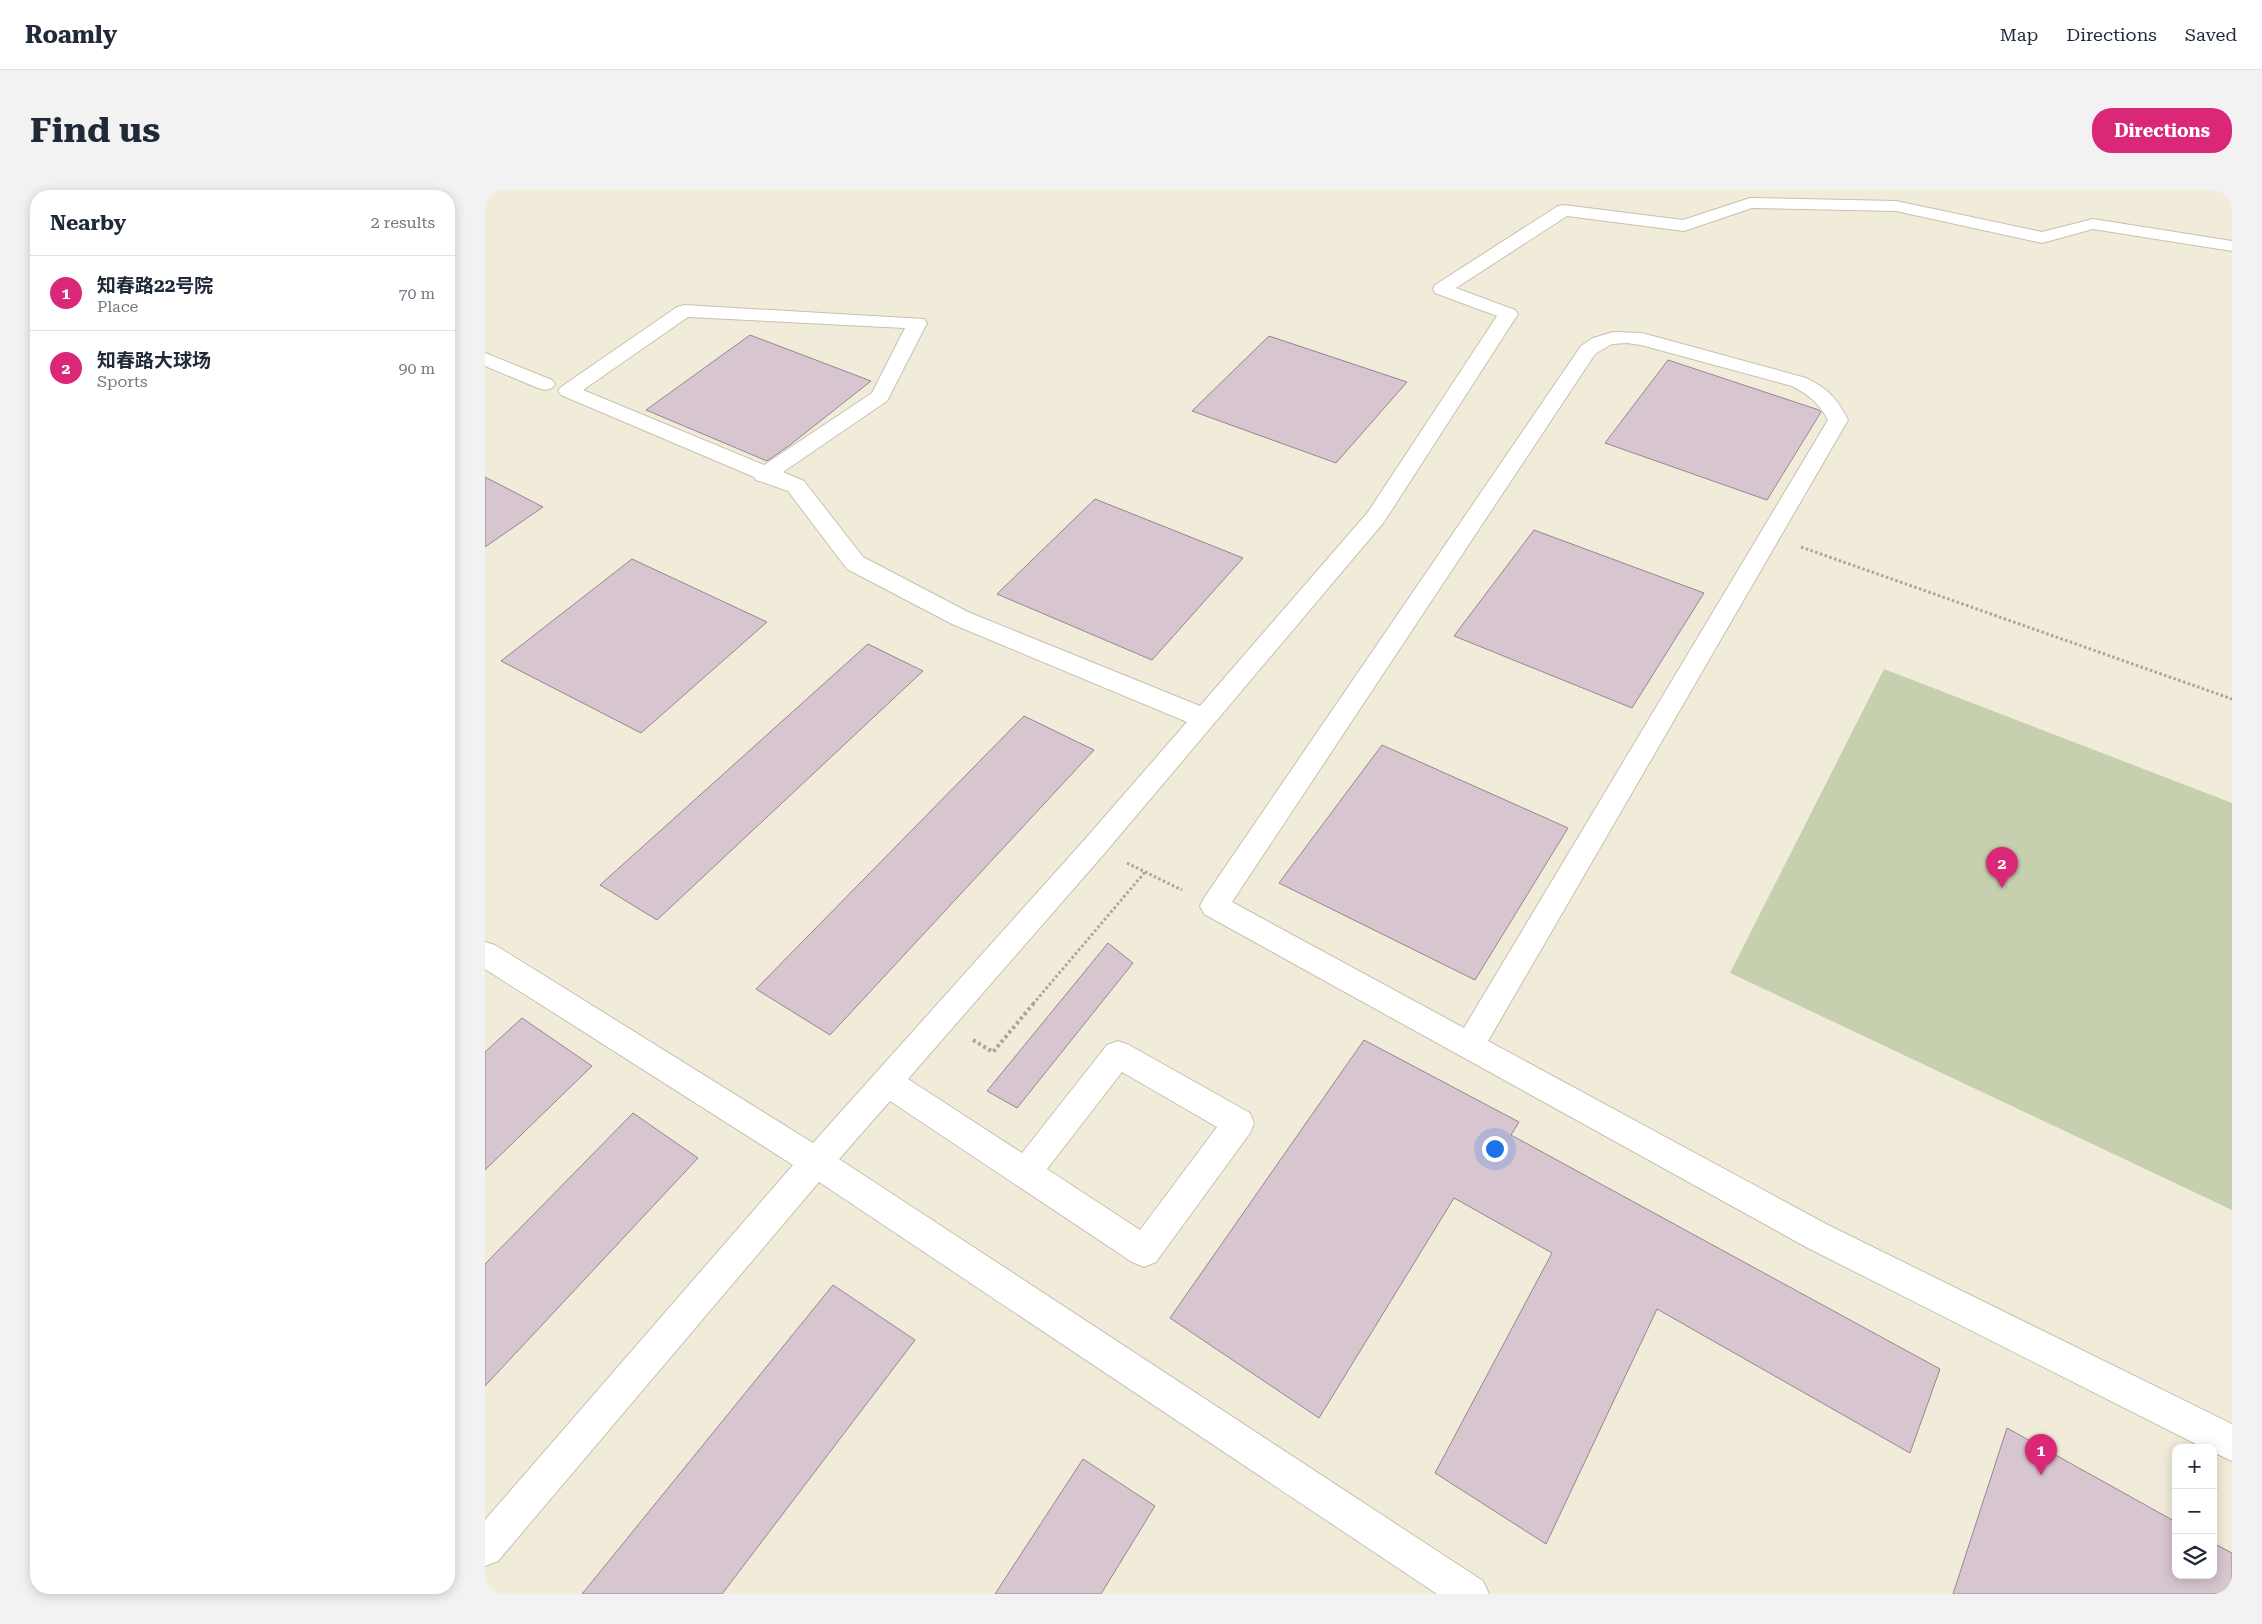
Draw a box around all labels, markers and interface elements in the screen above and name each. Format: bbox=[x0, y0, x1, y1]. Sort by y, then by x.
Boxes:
text: Roamly bbox=[25, 21, 117, 49]
text: Map bbox=[2000, 24, 2038, 45]
text: Directions bbox=[2066, 24, 2157, 45]
text: Saved bbox=[2185, 24, 2237, 45]
button: Directions bbox=[2092, 108, 2232, 153]
text: Find us bbox=[30, 110, 160, 151]
text: Nearby bbox=[50, 211, 126, 235]
text: 2 results bbox=[371, 213, 435, 232]
text: 知春路22号院 bbox=[97, 274, 213, 297]
text: 1 bbox=[62, 284, 70, 303]
text: 70 m bbox=[398, 284, 435, 303]
text: Place bbox=[97, 297, 138, 316]
text: 知春路大球场 bbox=[97, 349, 211, 372]
text: 2 bbox=[62, 359, 70, 378]
text: 90 m bbox=[398, 359, 435, 378]
text: Sports bbox=[97, 372, 148, 391]
pin: 2 bbox=[1986, 847, 2018, 888]
your location bbox=[1482, 1136, 1508, 1162]
pin: 1 bbox=[2025, 1434, 2057, 1475]
map controls bbox=[2172, 1444, 2217, 1579]
button: + bbox=[2172, 1444, 2217, 1489]
button: − bbox=[2172, 1489, 2217, 1534]
button: layers bbox=[2172, 1534, 2217, 1579]

